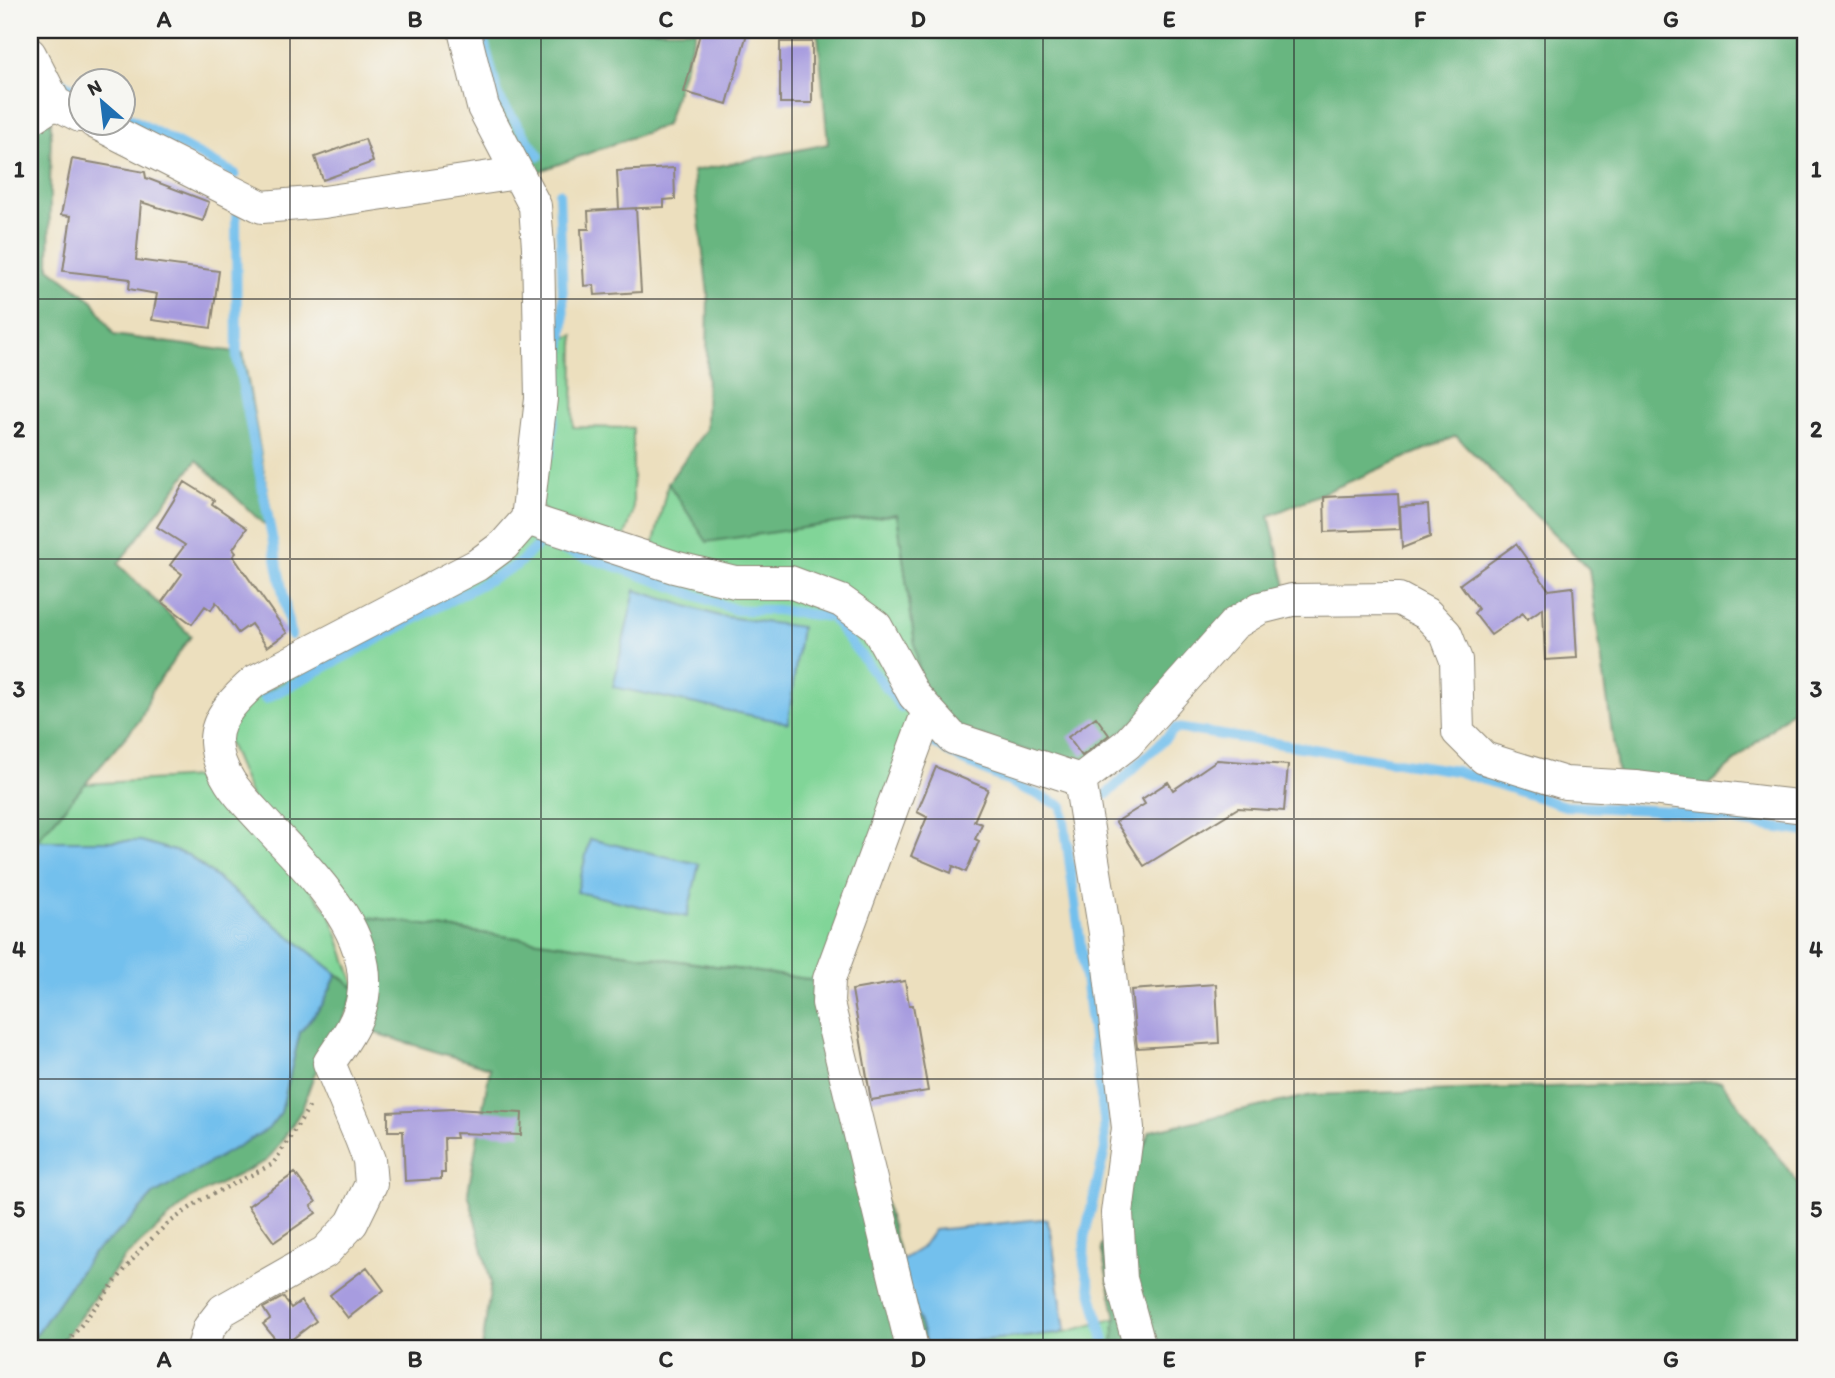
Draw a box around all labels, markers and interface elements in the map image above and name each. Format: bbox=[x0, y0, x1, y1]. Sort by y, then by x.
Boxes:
text: A bbox=[156, 5, 172, 33]
text: B bbox=[408, 5, 423, 33]
text: C bbox=[659, 5, 674, 33]
text: D bbox=[910, 5, 926, 33]
text: E bbox=[1163, 5, 1176, 33]
text: F bbox=[1414, 5, 1427, 33]
text: G bbox=[1663, 5, 1679, 33]
north arrow bbox=[66, 66, 136, 136]
text: N bbox=[83, 74, 105, 101]
text: 1 bbox=[14, 155, 25, 183]
text: 1 bbox=[1811, 155, 1822, 183]
text: 2 bbox=[13, 415, 26, 443]
text: 2 bbox=[1810, 415, 1823, 443]
text: 3 bbox=[13, 675, 26, 703]
text: 3 bbox=[1810, 675, 1823, 703]
text: 4 bbox=[12, 935, 26, 963]
text: 4 bbox=[1809, 935, 1823, 963]
text: 5 bbox=[13, 1195, 25, 1223]
text: 5 bbox=[1810, 1195, 1822, 1223]
text: A bbox=[156, 1345, 172, 1373]
text: B bbox=[408, 1345, 423, 1373]
text: C bbox=[659, 1345, 674, 1373]
text: D bbox=[910, 1345, 926, 1373]
text: E bbox=[1163, 1345, 1176, 1373]
text: F bbox=[1414, 1345, 1427, 1373]
text: G bbox=[1663, 1345, 1679, 1373]

